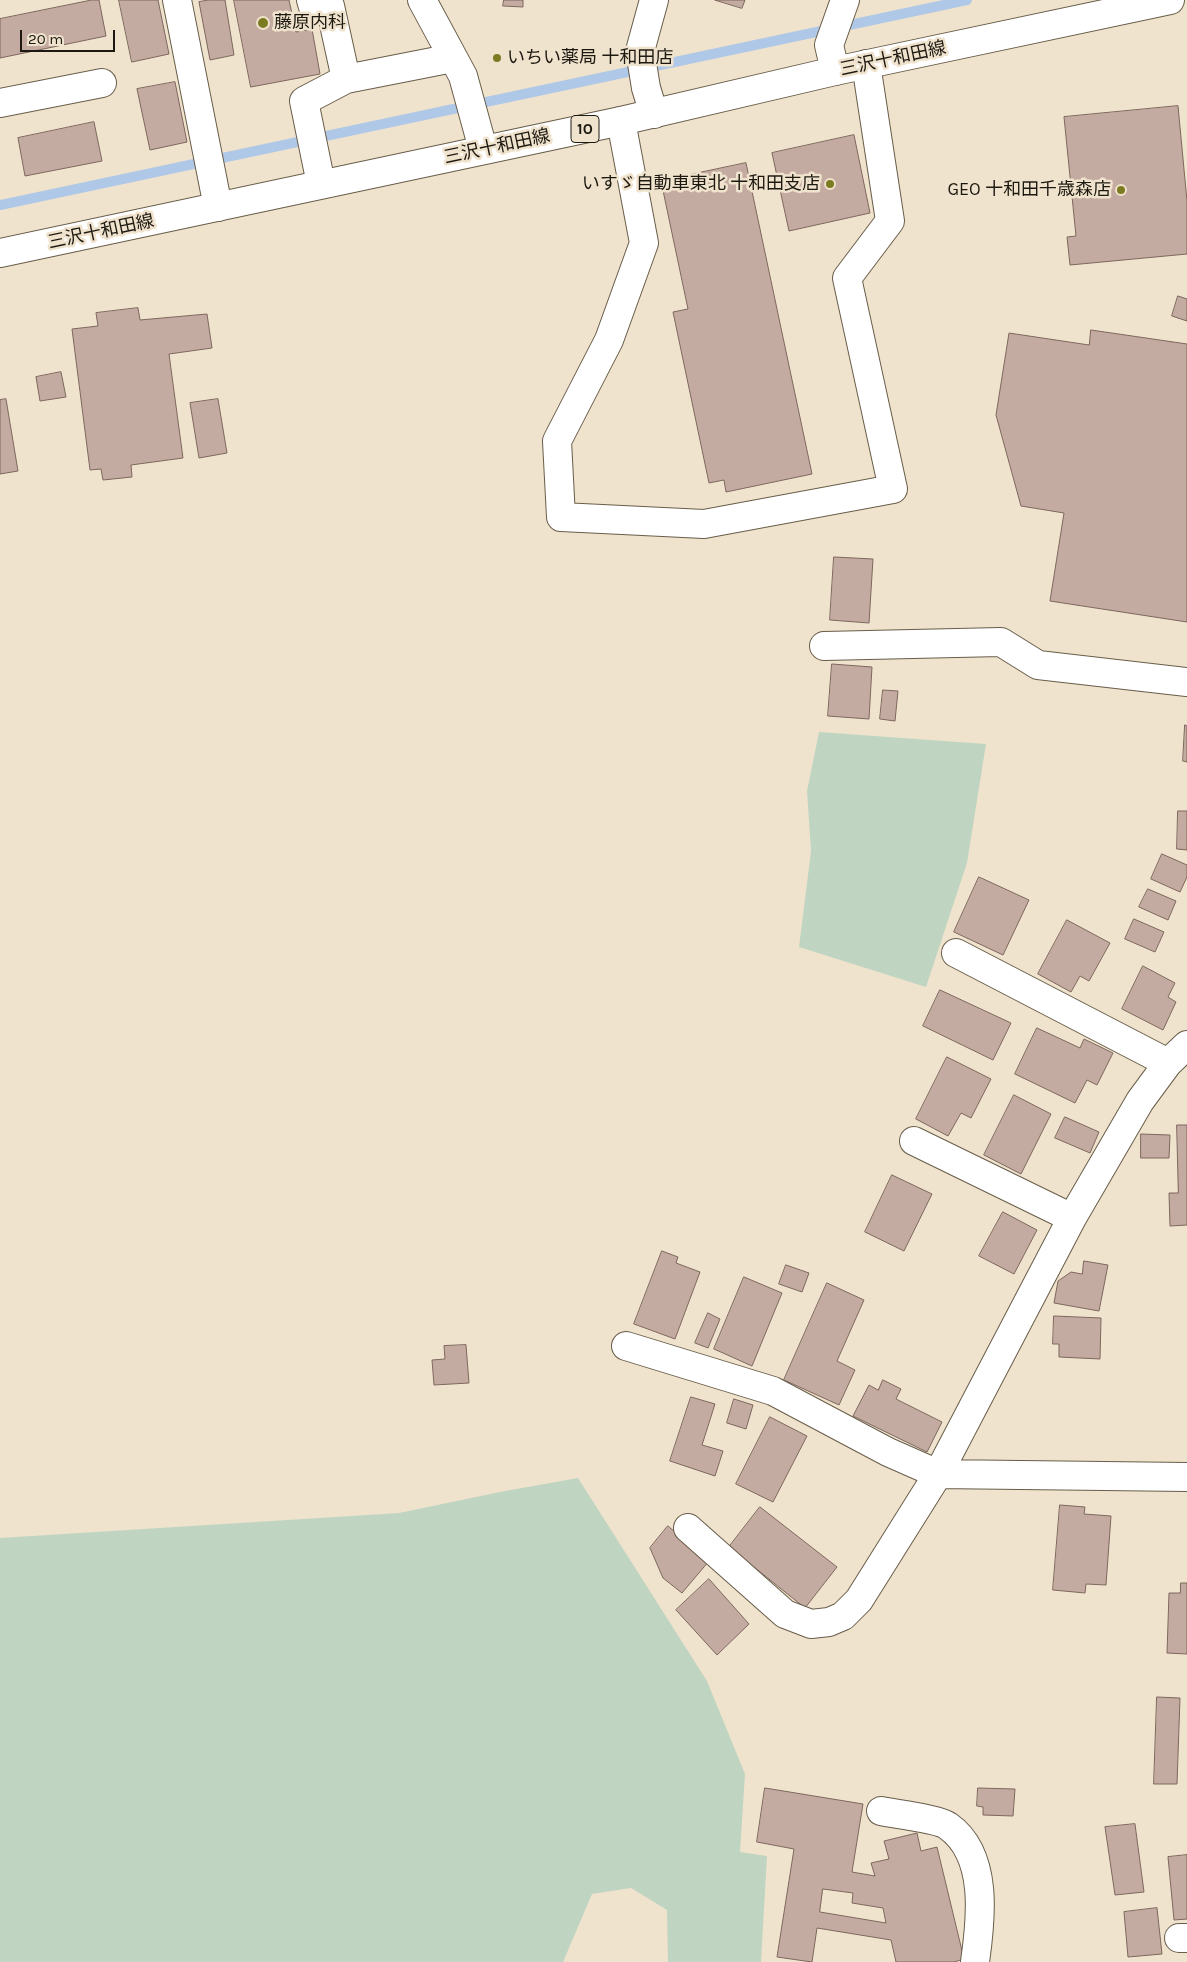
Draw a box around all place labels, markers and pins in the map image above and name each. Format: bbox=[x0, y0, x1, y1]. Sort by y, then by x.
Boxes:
place label: 藤原内科 bbox=[274, 12, 346, 34]
marker: 藤原内科 bbox=[256, 16, 270, 30]
place label: いちい薬局 十和田店 bbox=[507, 47, 673, 69]
marker: いちい薬局 十和田店 bbox=[491, 52, 503, 64]
place label: いすゞ自動車東北 十和田支店 bbox=[582, 173, 820, 195]
marker: いすゞ自動車東北 十和田支店 bbox=[824, 178, 836, 190]
place label: GEO 十和田千歳森店 bbox=[947, 179, 1111, 201]
marker: GEO 十和田千歳森店 bbox=[1115, 184, 1127, 196]

